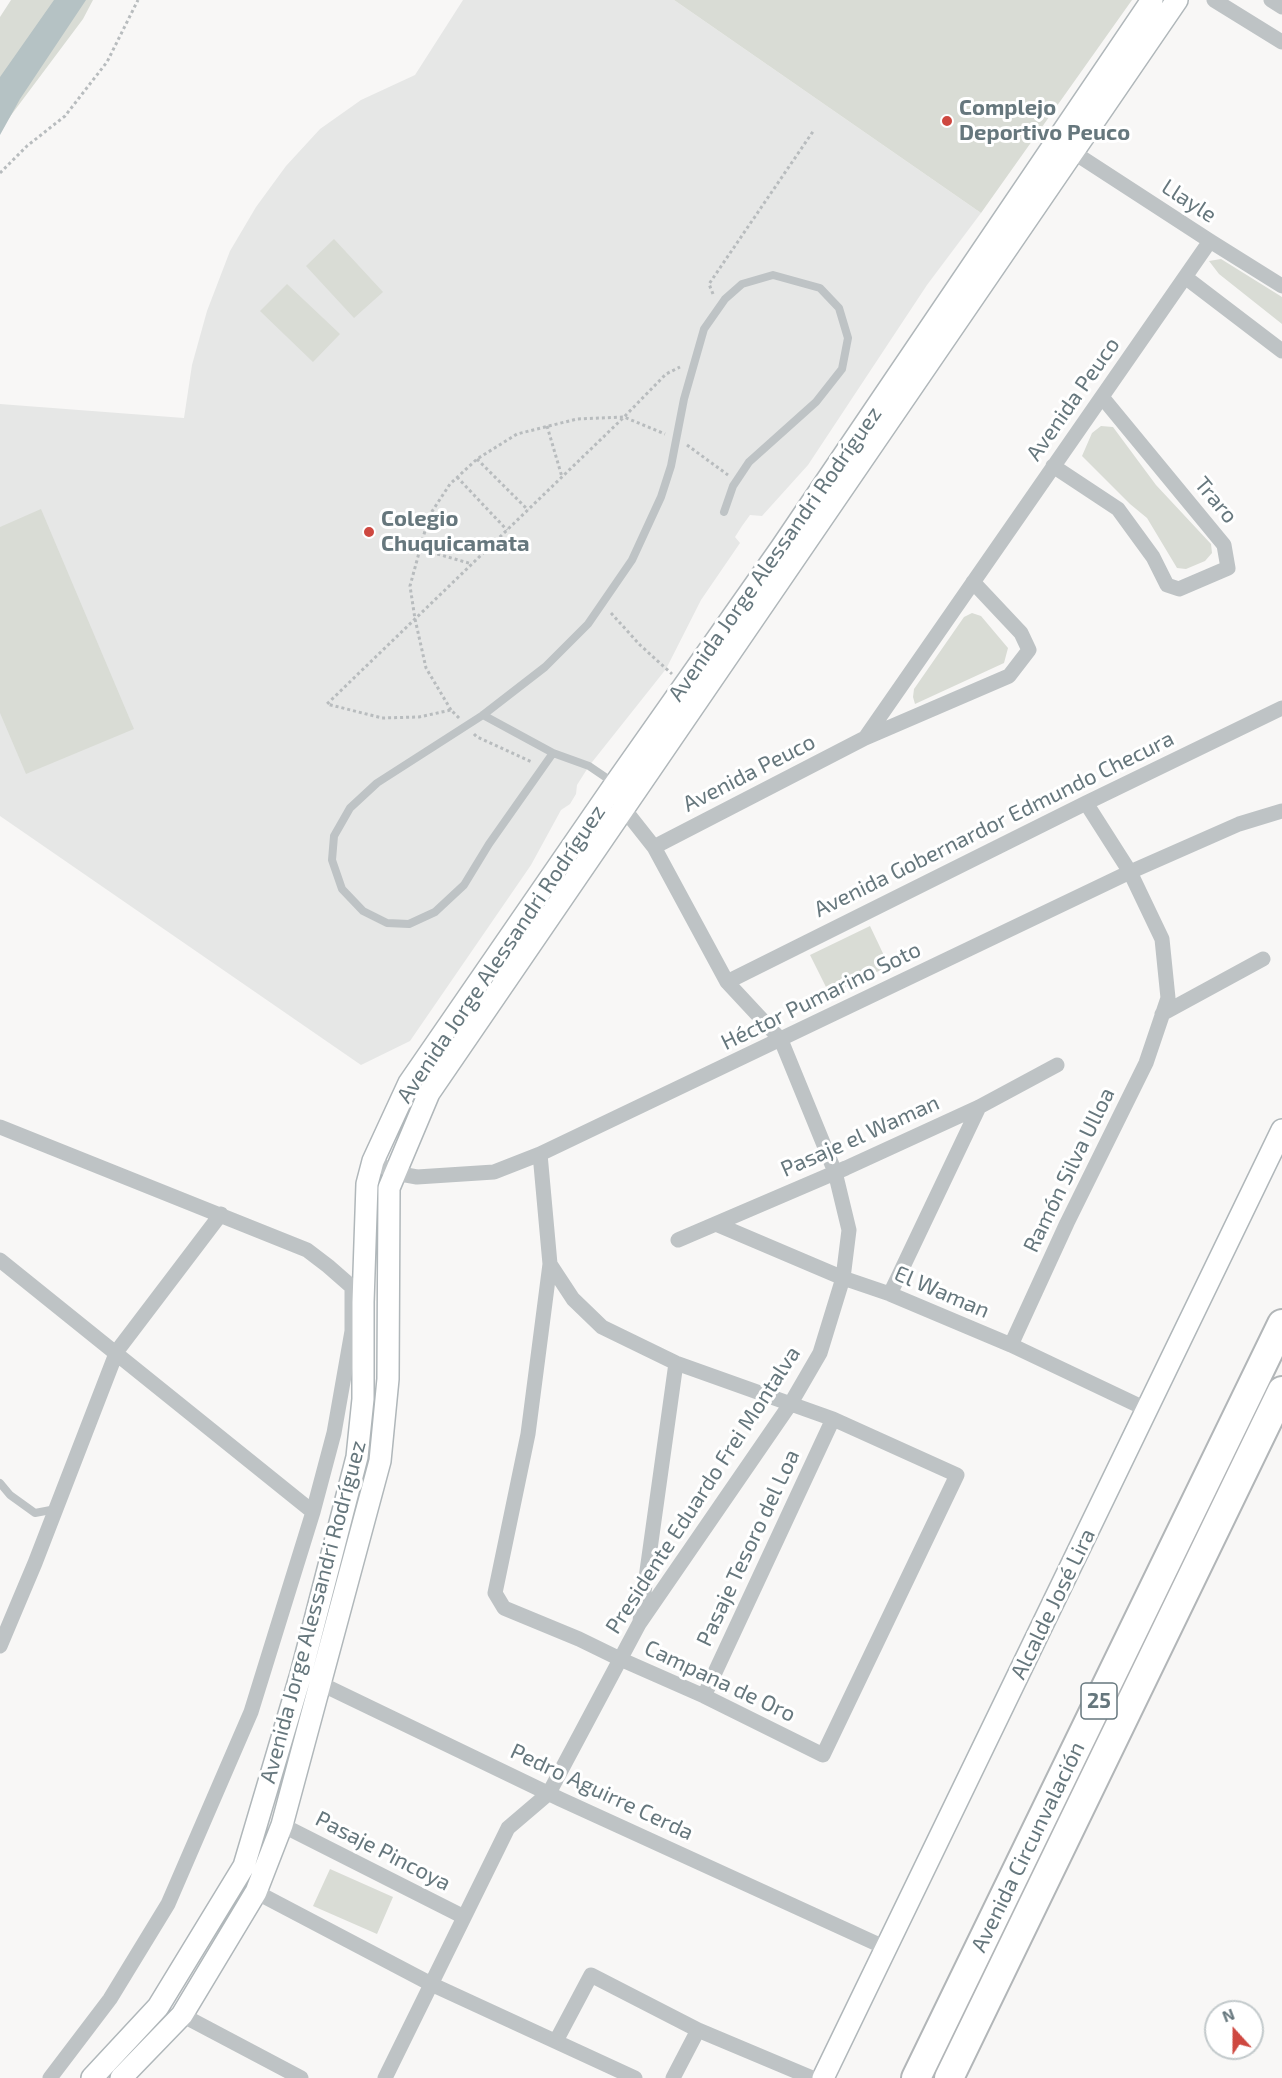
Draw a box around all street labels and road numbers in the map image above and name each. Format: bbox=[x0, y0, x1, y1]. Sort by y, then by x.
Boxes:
street label: Llayle bbox=[1157, 174, 1221, 228]
street label: Avenida Peuco bbox=[1021, 332, 1125, 466]
street label: Avenida Jorge Alessandri Rodríguez bbox=[663, 402, 887, 706]
street label: Traro bbox=[1189, 471, 1243, 529]
street label: Avenida Gobernardor Edmundo Checura bbox=[810, 725, 1178, 923]
street label: Avenida Peuco bbox=[679, 728, 819, 818]
street label: Avenida Jorge Alessandri Rodríguez bbox=[391, 800, 611, 1108]
street label: Héctor Pumarino Soto bbox=[717, 936, 925, 1056]
street label: Ramón Silva Ulloa bbox=[1018, 1083, 1120, 1257]
street label: Pasaje el Waman bbox=[777, 1089, 943, 1183]
street label: El Waman bbox=[891, 1260, 993, 1324]
street label: Presidente Eduardo Frei Montalva bbox=[600, 1341, 806, 1639]
street label: Avenida Jorge Alessandri Rodríguez bbox=[254, 1438, 372, 1786]
street label: Pasaje Tesoro del Loa bbox=[691, 1445, 805, 1651]
street label: Alcalde José Lira bbox=[1005, 1524, 1101, 1684]
street label: Campana de Oro bbox=[640, 1634, 800, 1728]
road number: 25 bbox=[1081, 1683, 1117, 1719]
street label: Pedro Aguirre Cerda bbox=[506, 1738, 698, 1846]
street label: Avenida Circunvalación bbox=[966, 1738, 1090, 1956]
street label: Pasaje Pincoya bbox=[311, 1806, 455, 1896]

